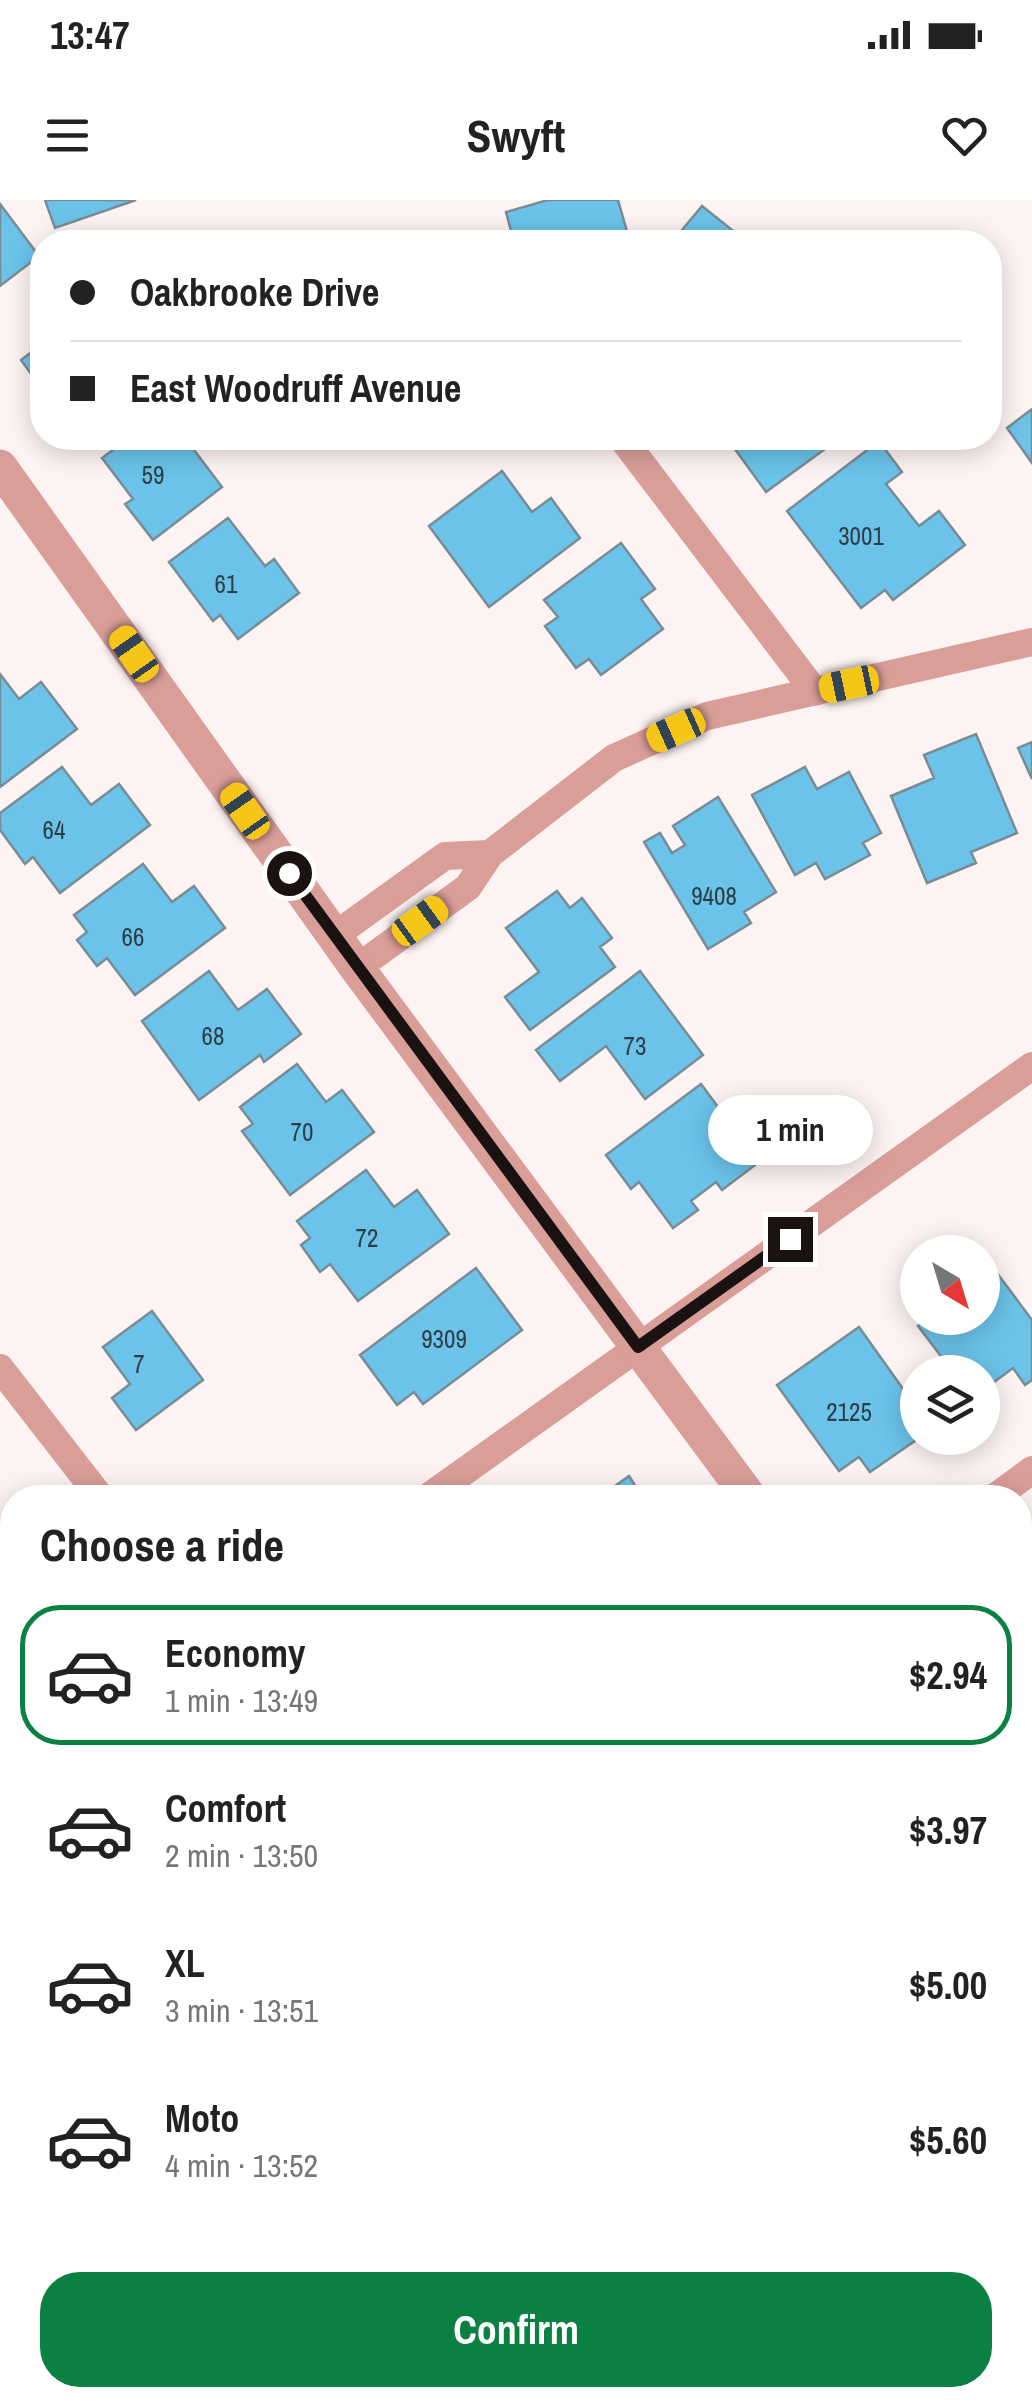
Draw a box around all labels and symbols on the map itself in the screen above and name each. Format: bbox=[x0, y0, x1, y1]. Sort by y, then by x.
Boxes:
house number: 59 bbox=[142, 458, 164, 492]
house number: 3001 bbox=[838, 519, 884, 553]
house number: 61 bbox=[215, 567, 238, 601]
car bbox=[105, 621, 163, 687]
car bbox=[817, 663, 881, 705]
car bbox=[642, 704, 710, 756]
car bbox=[216, 778, 274, 844]
house number: 64 bbox=[43, 813, 65, 847]
route start bbox=[267, 851, 312, 896]
house number: 9408 bbox=[691, 879, 737, 913]
car bbox=[387, 891, 453, 951]
house number: 66 bbox=[122, 920, 144, 954]
house number: 68 bbox=[202, 1019, 224, 1053]
house number: 73 bbox=[624, 1029, 646, 1063]
callout: 1 min bbox=[708, 1094, 872, 1164]
house number: 70 bbox=[291, 1115, 313, 1149]
route end bbox=[768, 1217, 813, 1262]
house number: 72 bbox=[356, 1221, 378, 1255]
north arrow bbox=[900, 1235, 1000, 1335]
house number: 9309 bbox=[421, 1322, 467, 1356]
house number: 7 bbox=[133, 1347, 145, 1381]
house number: 2125 bbox=[826, 1395, 872, 1429]

